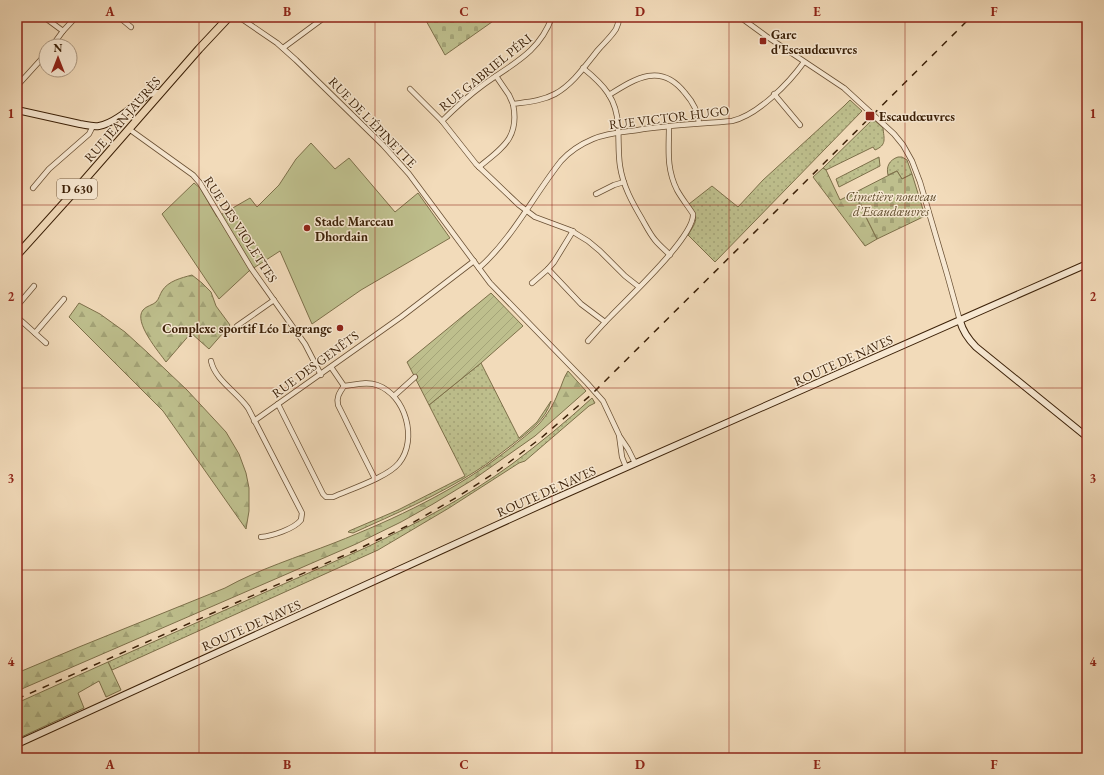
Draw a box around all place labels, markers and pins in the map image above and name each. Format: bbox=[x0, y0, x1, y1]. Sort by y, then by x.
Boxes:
place label: Gare d'Escaudœuvres bbox=[771, 26, 857, 58]
marker: Gare d'Escaudœuvres bbox=[758, 36, 768, 46]
place label: Escaudœuvres bbox=[879, 108, 955, 125]
marker: Escaudœuvres bbox=[864, 110, 876, 122]
place label: Stade Marceau Dhordain bbox=[315, 213, 394, 245]
marker: Stade Marceau Dhordain bbox=[302, 223, 312, 233]
place label: Complexe sportif Léo Lagrange bbox=[162, 320, 333, 337]
marker: Complexe sportif Léo Lagrange bbox=[335, 323, 345, 333]

